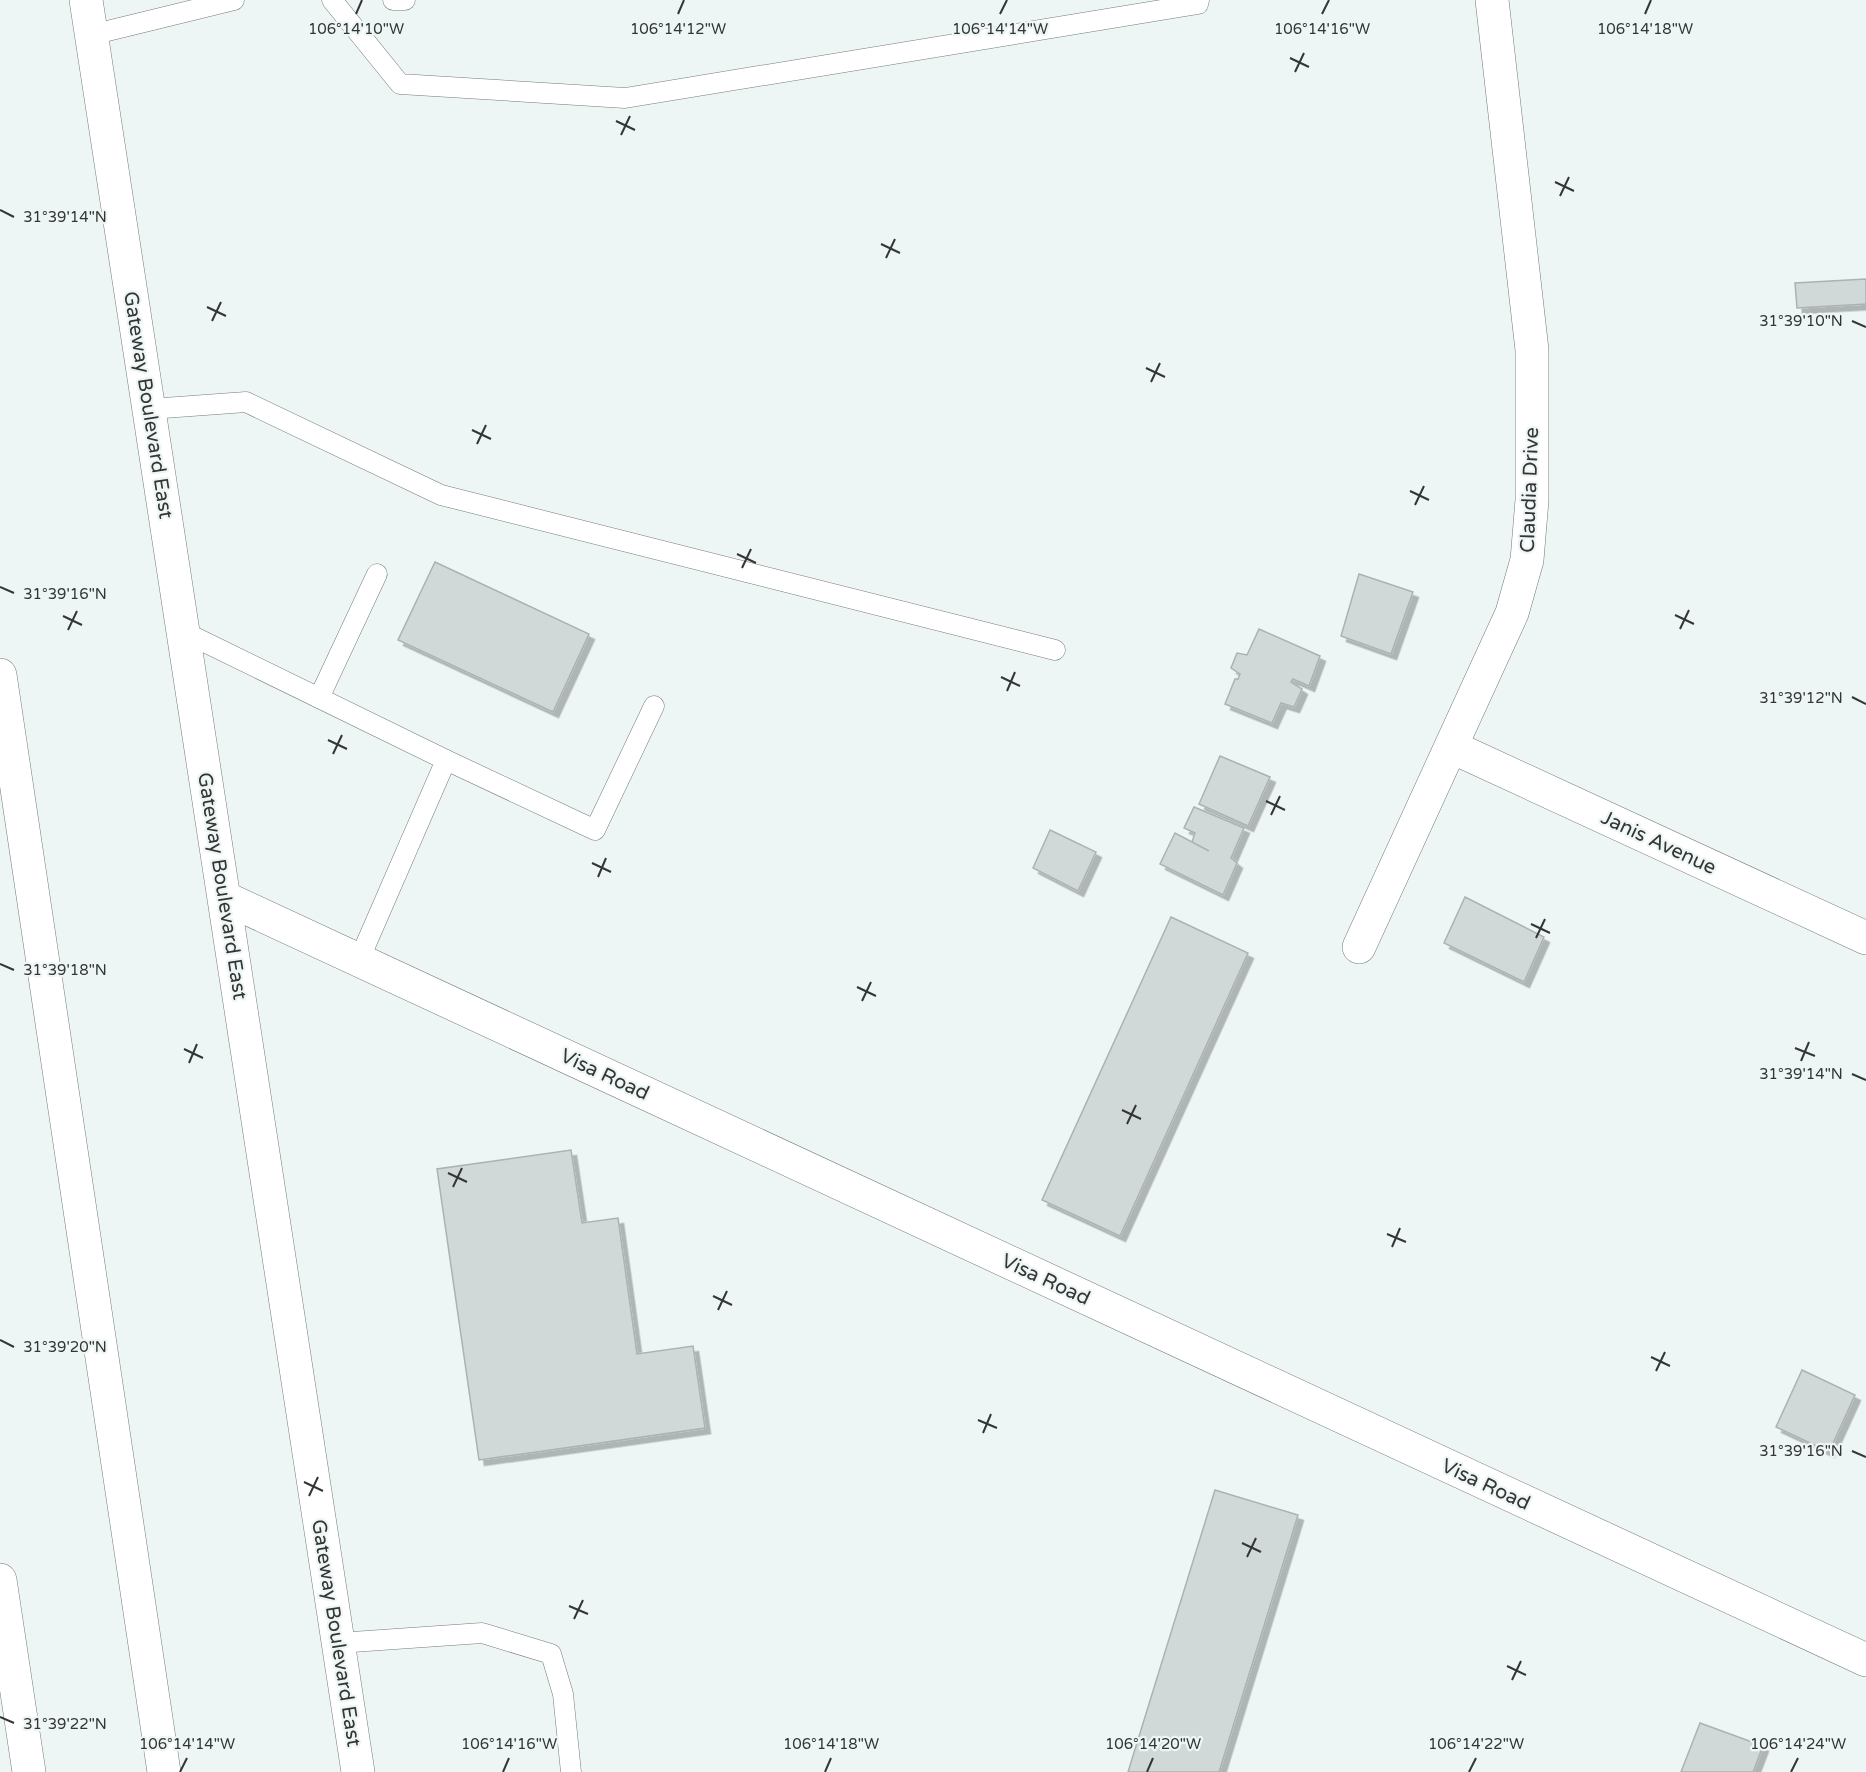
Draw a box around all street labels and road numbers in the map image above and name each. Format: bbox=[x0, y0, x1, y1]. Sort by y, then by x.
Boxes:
street label: Gateway Boulevard East bbox=[118, 290, 178, 521]
street label: Claudia Drive bbox=[1516, 427, 1544, 553]
street label: Gateway Boulevard East bbox=[192, 771, 252, 1002]
street label: Janis Avenue bbox=[1597, 806, 1720, 880]
street label: Visa Road bbox=[556, 1044, 653, 1106]
street label: Visa Road bbox=[997, 1249, 1094, 1311]
street label: Visa Road bbox=[1437, 1454, 1534, 1516]
street label: Gateway Boulevard East bbox=[306, 1518, 366, 1749]

